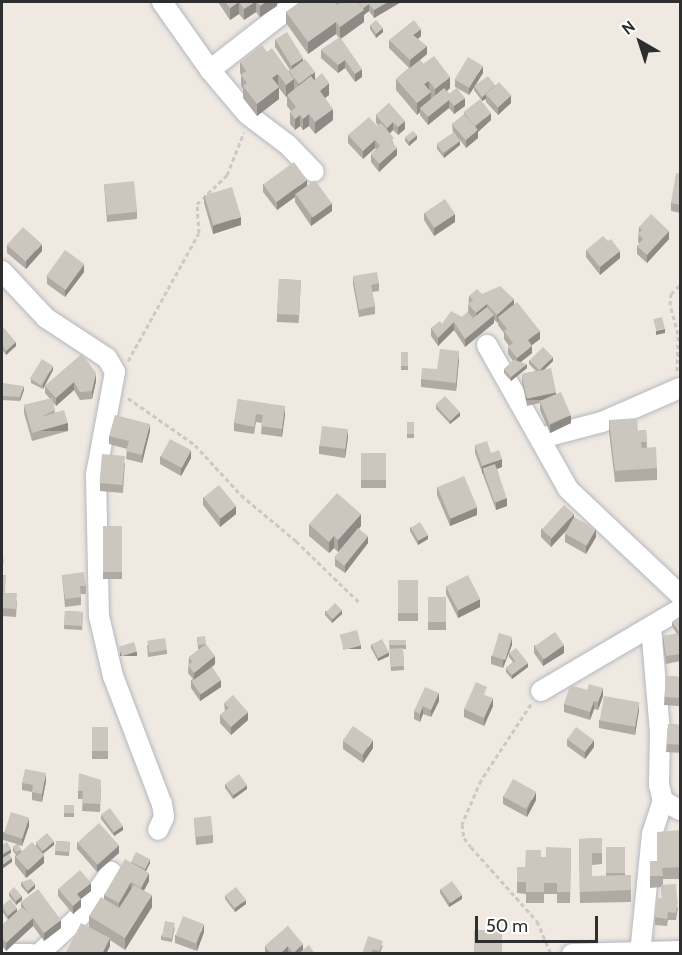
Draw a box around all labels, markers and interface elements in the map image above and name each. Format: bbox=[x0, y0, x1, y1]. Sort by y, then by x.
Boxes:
north arrow bbox=[610, 12, 670, 72]
text: N bbox=[618, 17, 639, 39]
scale bar bbox=[478, 904, 601, 942]
text: 50 m bbox=[486, 915, 528, 937]

